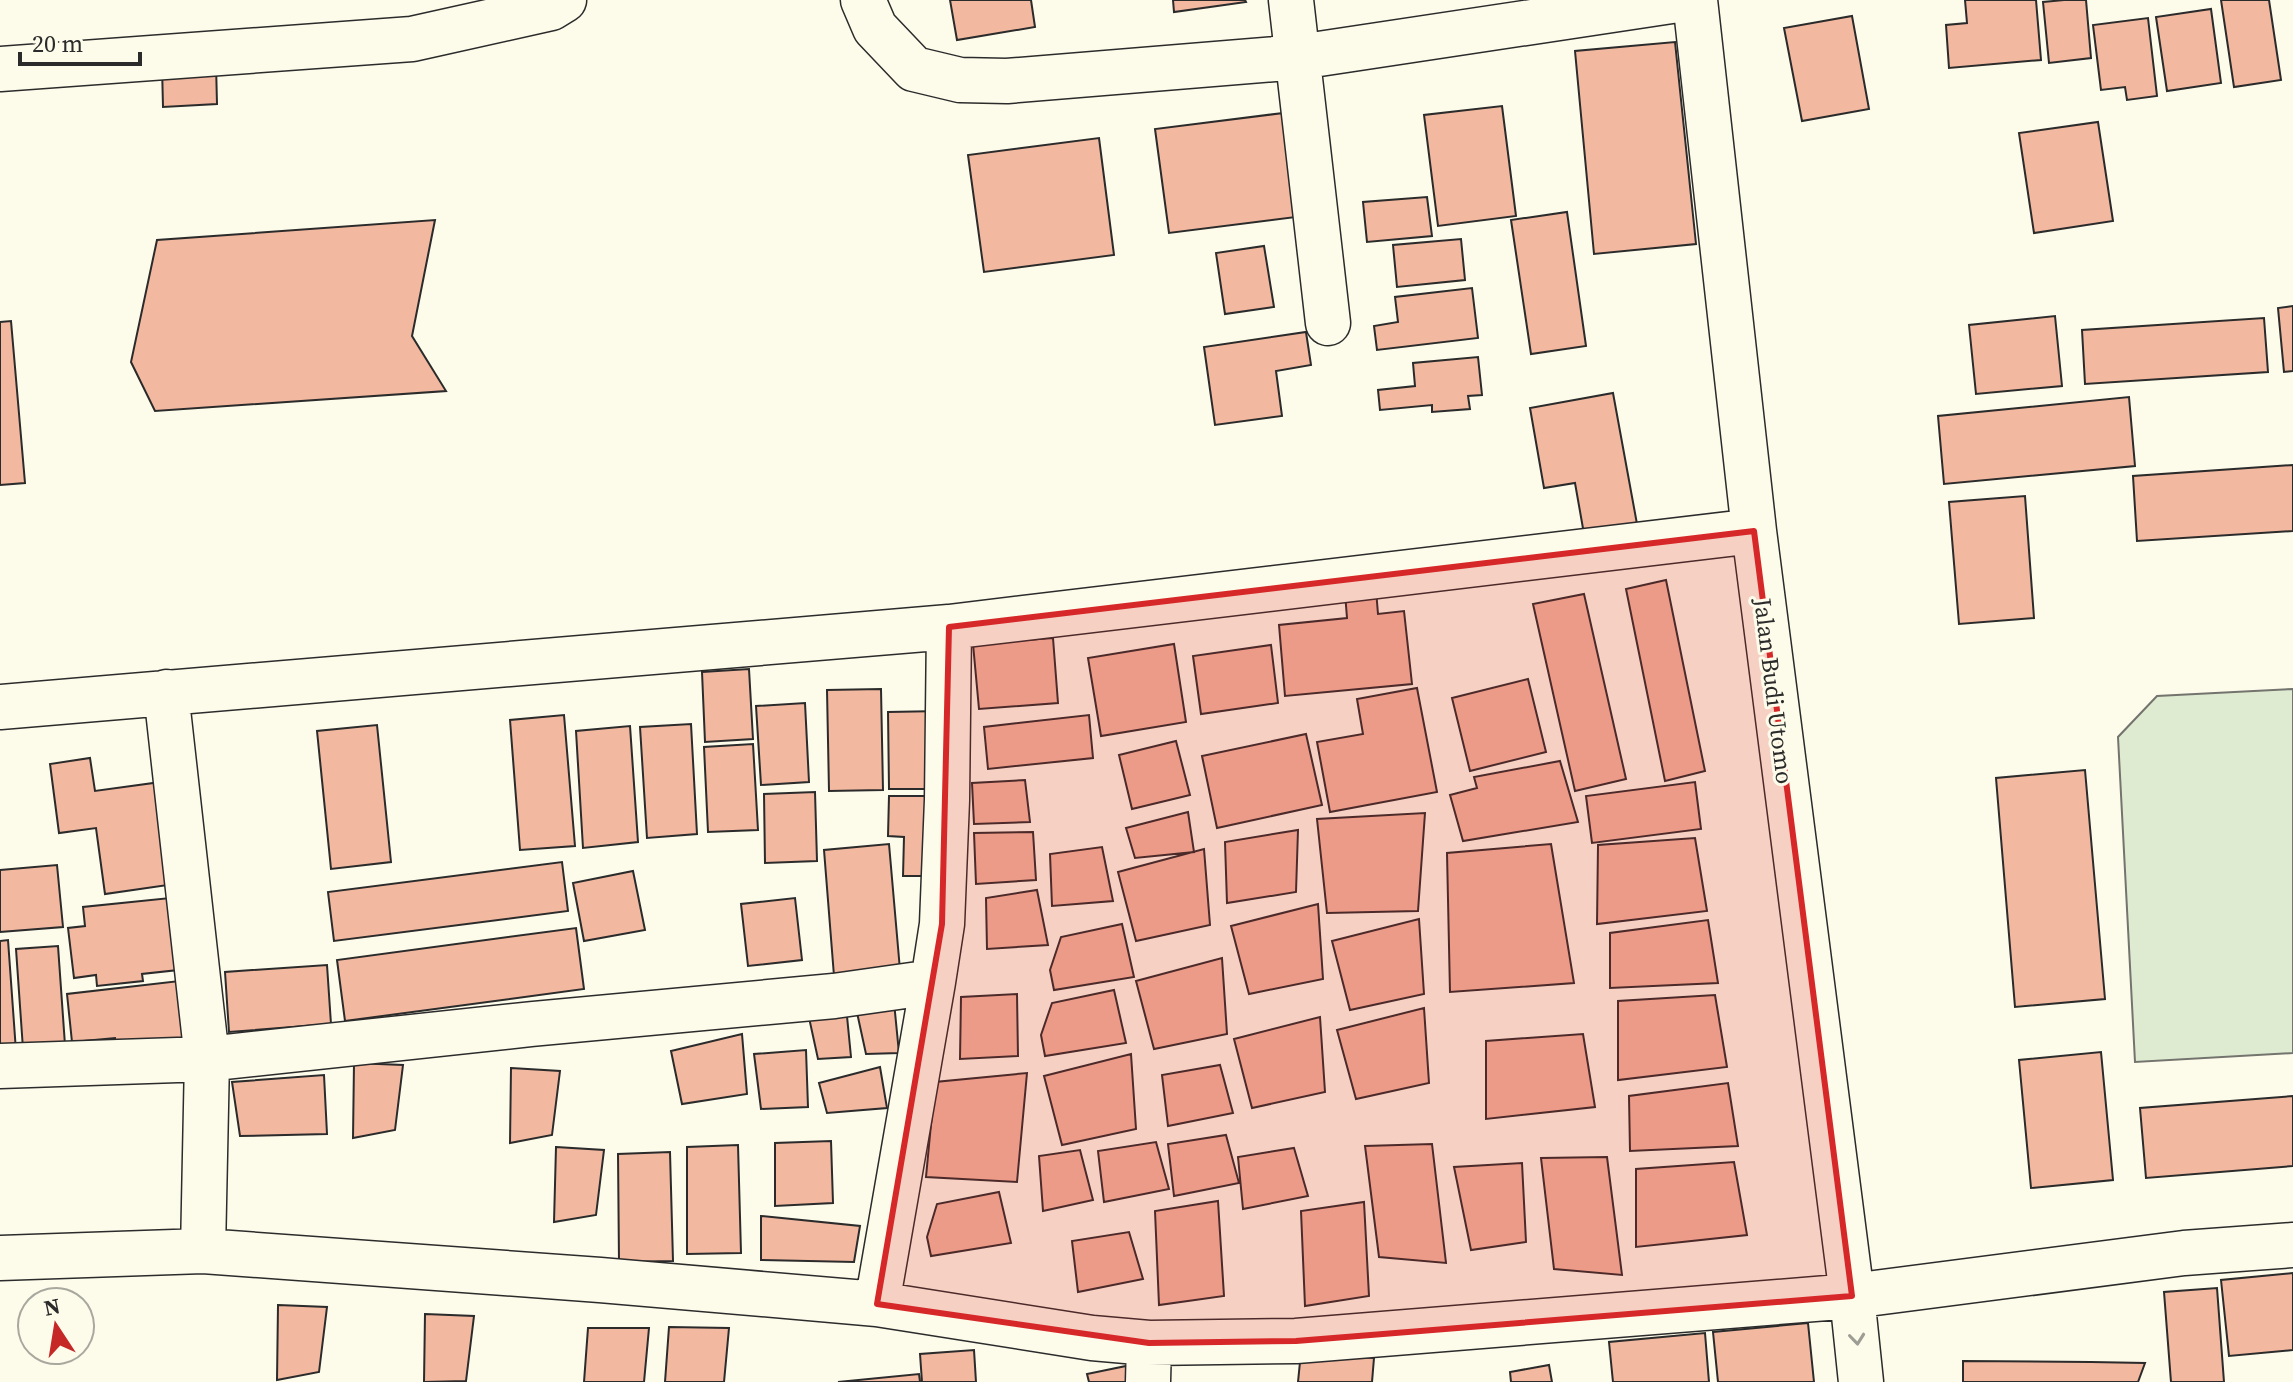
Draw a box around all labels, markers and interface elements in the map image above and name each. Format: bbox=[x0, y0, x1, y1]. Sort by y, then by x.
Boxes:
scale bar bbox=[20, 16, 140, 66]
text: 20 m bbox=[32, 27, 83, 60]
street label: Jalan Budi Utomo bbox=[1746, 595, 1802, 786]
north arrow bbox=[16, 1286, 96, 1366]
text: N bbox=[41, 1290, 63, 1323]
one-way arrow bbox=[1848, 1333, 1865, 1346]

